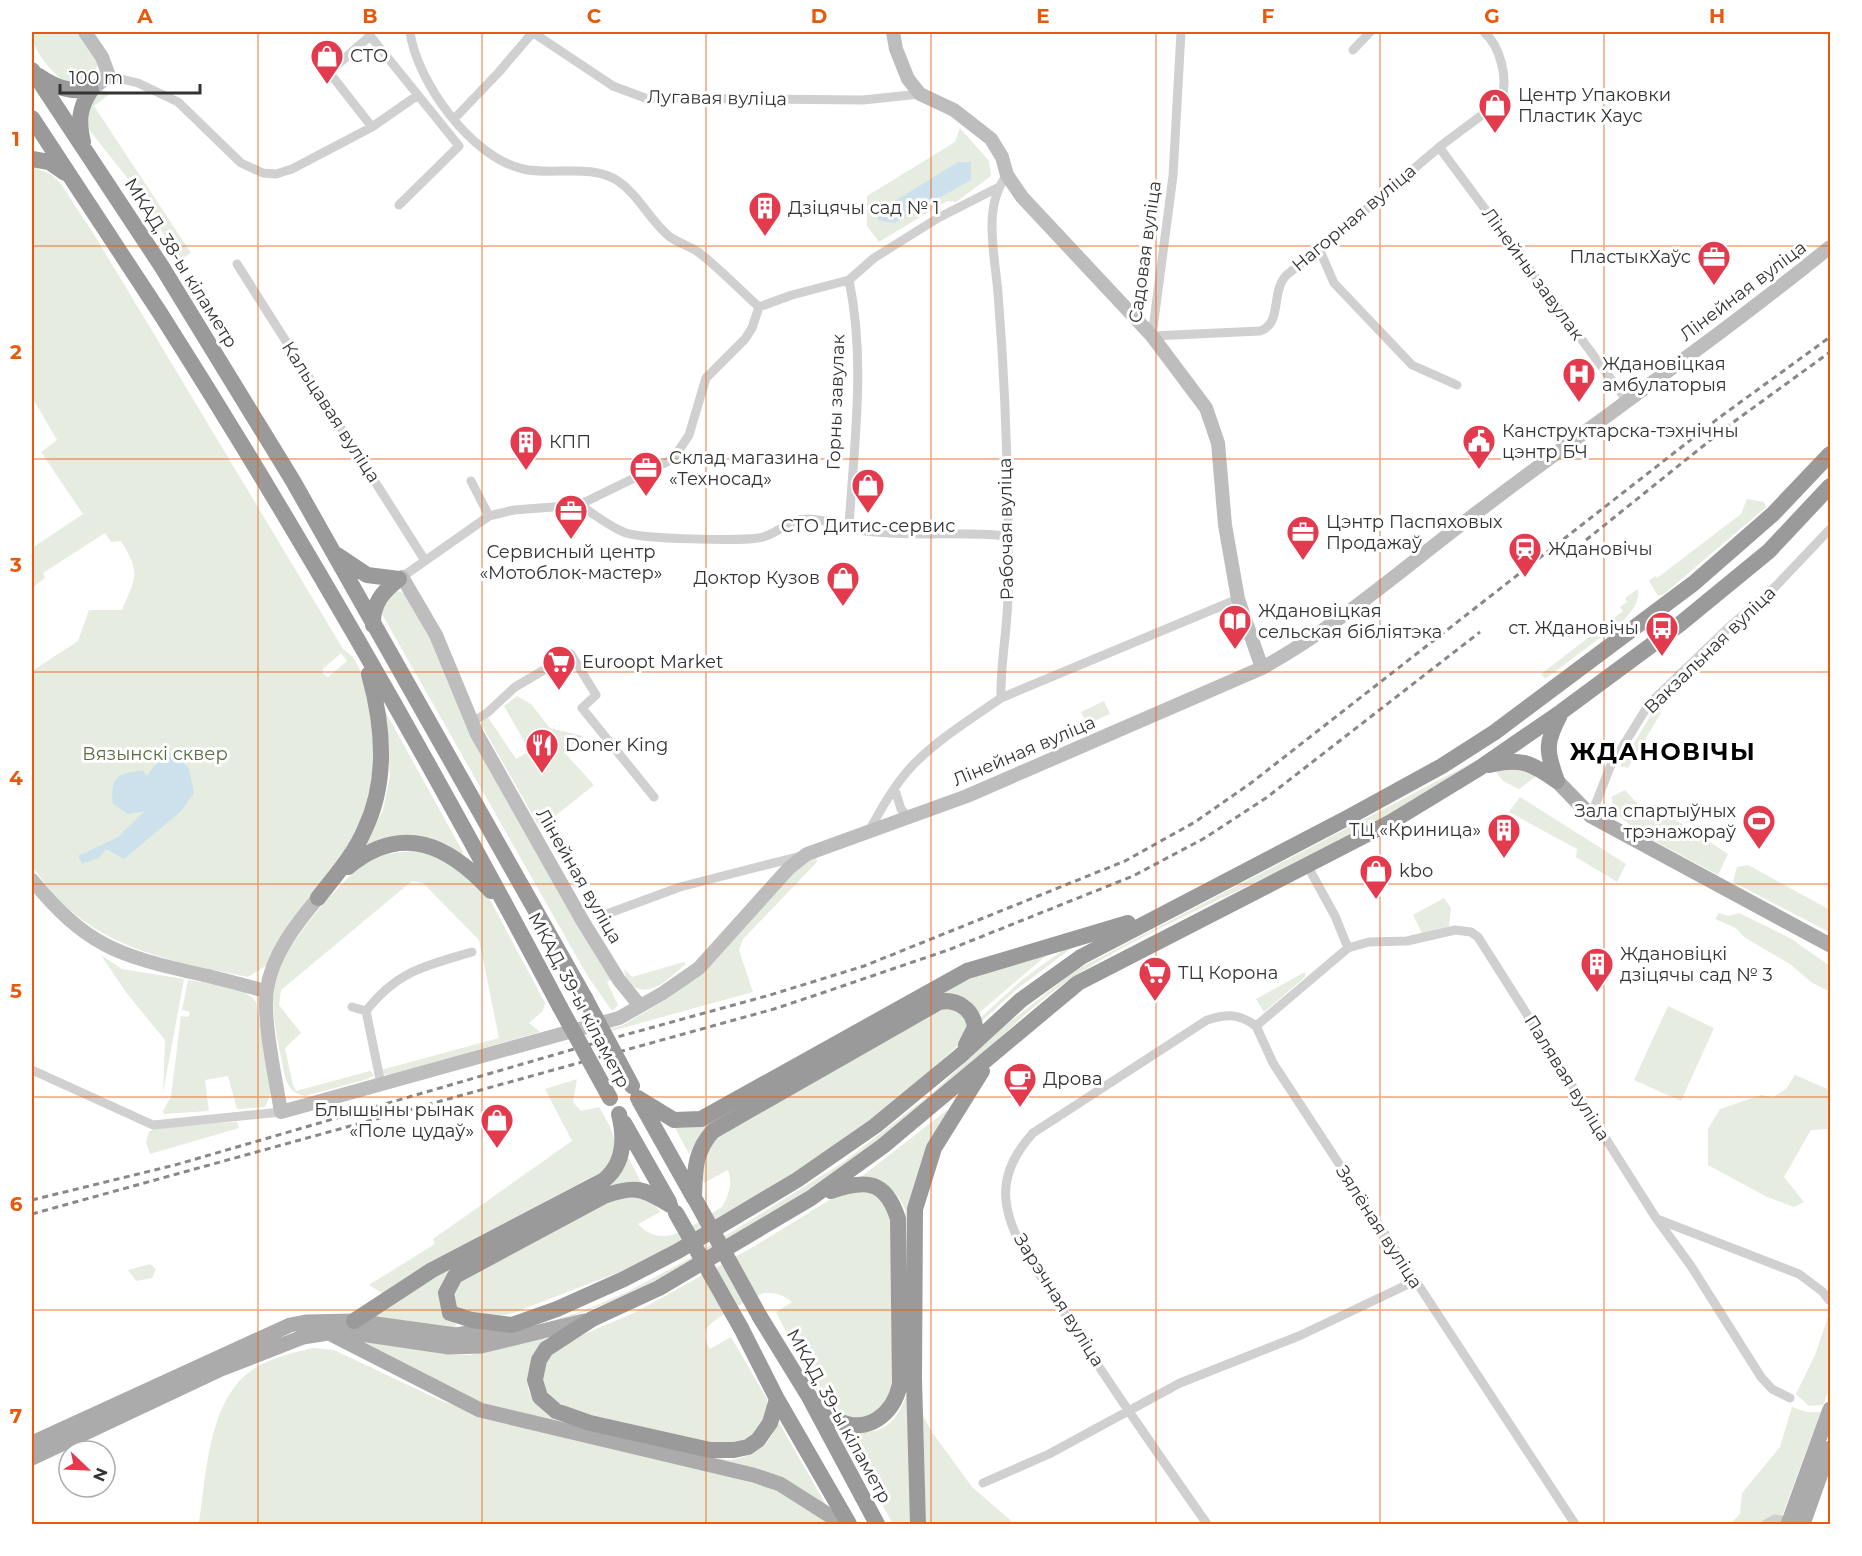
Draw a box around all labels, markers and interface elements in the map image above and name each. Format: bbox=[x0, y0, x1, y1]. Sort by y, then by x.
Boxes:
text: A bbox=[136, 4, 153, 28]
text: B bbox=[362, 4, 378, 28]
text: C bbox=[587, 4, 602, 28]
text: D bbox=[811, 4, 827, 28]
text: E bbox=[1036, 4, 1050, 28]
text: F bbox=[1262, 4, 1275, 28]
text: G bbox=[1484, 4, 1500, 28]
text: H bbox=[1709, 4, 1725, 28]
shop icon: СТО bbox=[309, 38, 345, 85]
place label: СТО bbox=[350, 45, 388, 67]
scale bar bbox=[60, 57, 200, 95]
text: 100 m bbox=[69, 67, 123, 89]
place label: Центр Упаковки Пластик Хаус bbox=[1518, 84, 1671, 127]
street label: Лугавая вуліца bbox=[647, 86, 787, 110]
shop icon: Центр Упаковки Пластик Хаус bbox=[1477, 87, 1513, 134]
text: 1 bbox=[12, 127, 20, 151]
street label: Нагорная вуліца bbox=[1288, 160, 1420, 276]
street label: МКАД, 38-ы кіламетр bbox=[120, 174, 242, 352]
street label: Садовая вуліца bbox=[1124, 180, 1166, 324]
building icon: Дзіцячы сад № 1 bbox=[747, 190, 783, 237]
place label: Дзіцячы сад № 1 bbox=[788, 197, 940, 219]
street label: Лінейны завулак bbox=[1477, 203, 1589, 345]
street label: Лінейная вуліца bbox=[1675, 236, 1811, 346]
office icon: ПластыкХаўс bbox=[1696, 239, 1732, 286]
place label: ПластыкХаўс bbox=[1569, 246, 1691, 268]
street label: Горны завулак bbox=[823, 333, 849, 470]
street label: Кальцавая вуліца bbox=[277, 337, 385, 487]
text: 2 bbox=[10, 340, 22, 364]
place label: Ждановіцкая амбулаторыя bbox=[1602, 353, 1727, 396]
hospital icon: Ждановіцкая амбулаторыя bbox=[1561, 356, 1597, 403]
place label: Канструктарска-тэхнічны цэнтр БЧ bbox=[1502, 420, 1739, 463]
public building icon: Канструктарска-тэхнічны цэнтр БЧ bbox=[1461, 423, 1497, 470]
building icon: КПП bbox=[508, 424, 544, 471]
place label: КПП bbox=[549, 431, 591, 453]
place label: Склад магазина «Техносад» bbox=[669, 447, 819, 490]
office icon: Склад магазина «Техносад» bbox=[628, 450, 664, 497]
street label: Рабочая вуліца bbox=[994, 457, 1018, 601]
shop icon: СТО Дитис-сервис bbox=[850, 467, 886, 514]
office icon: Сервисный центр «Мотоблок-мастер» bbox=[553, 493, 589, 540]
place label: Цэнтр Паспяховых Продажаў bbox=[1326, 511, 1503, 554]
office icon: Цэнтр Паспяховых Продажаў bbox=[1285, 514, 1321, 561]
place label: СТО Дитис-сервис bbox=[781, 515, 955, 537]
station icon: Ждановічы bbox=[1507, 531, 1543, 578]
place label: Ждановічы bbox=[1548, 538, 1653, 560]
place label: Сервисный центр «Мотоблок-мастер» bbox=[480, 541, 662, 584]
text: 3 bbox=[9, 553, 22, 577]
shop icon: Доктор Кузов bbox=[825, 560, 861, 607]
place label: Доктор Кузов bbox=[693, 567, 820, 589]
street label: Вакзальная вуліца bbox=[1640, 582, 1780, 718]
place label: Ждановіцкая сельская бібліятэка bbox=[1258, 600, 1442, 643]
library icon: Ждановіцкая сельская бібліятэка bbox=[1217, 603, 1253, 650]
bus stop icon: ст. Ждановічы bbox=[1644, 610, 1680, 657]
place label: ст. Ждановічы bbox=[1508, 617, 1639, 639]
supermarket icon: Euroopt Market bbox=[541, 644, 577, 691]
place label: Euroopt Market bbox=[582, 651, 723, 673]
street label: Лінейная вуліца bbox=[949, 711, 1099, 791]
restaurant icon: Doner King bbox=[524, 727, 560, 774]
place label: Doner King bbox=[565, 734, 668, 756]
district label: ЖДАНОВІЧЫ bbox=[1570, 737, 1756, 766]
park label: Вязынскі сквер bbox=[82, 743, 228, 765]
text: 4 bbox=[9, 766, 23, 790]
place label: Зала спартыўных трэнажораў bbox=[1575, 800, 1737, 843]
sports icon: Зала спартыўных трэнажораў bbox=[1741, 803, 1777, 850]
street label: Лінейная вуліца bbox=[531, 804, 627, 948]
building icon: ТЦ «Криница» bbox=[1486, 812, 1522, 859]
place label: ТЦ «Криница» bbox=[1349, 819, 1481, 841]
shop icon: kbo bbox=[1358, 853, 1394, 900]
place label: kbo bbox=[1399, 860, 1433, 882]
street label: МКАД, 39-ы кіламетр bbox=[523, 908, 635, 1092]
place label: Ждановіцкі дзіцячы сад № 3 bbox=[1620, 943, 1773, 986]
building icon: Ждановіцкі дзіцячы сад № 3 bbox=[1579, 946, 1615, 993]
supermarket icon: ТЦ Корона bbox=[1137, 955, 1173, 1002]
place label: ТЦ Корона bbox=[1178, 962, 1278, 984]
text: 5 bbox=[10, 979, 22, 1003]
street label: Палявая вуліца bbox=[1519, 1011, 1615, 1145]
cafe icon: Дрова bbox=[1002, 1061, 1038, 1108]
place label: Дрова bbox=[1043, 1068, 1103, 1090]
place label: Блышыны рынак «Поле цудаў» bbox=[314, 1099, 475, 1142]
shop icon: Блышыны рынак «Поле цудаў» bbox=[479, 1102, 515, 1149]
street label: Зялёная вуліца bbox=[1331, 1161, 1427, 1293]
text: 6 bbox=[10, 1192, 23, 1216]
street label: Зарэчная вуліца bbox=[1009, 1229, 1109, 1371]
street label: МКАД, 39-ы кіламетр bbox=[782, 1325, 896, 1507]
text: 7 bbox=[10, 1404, 22, 1428]
north arrow bbox=[57, 1439, 117, 1499]
text: N bbox=[89, 1465, 112, 1484]

